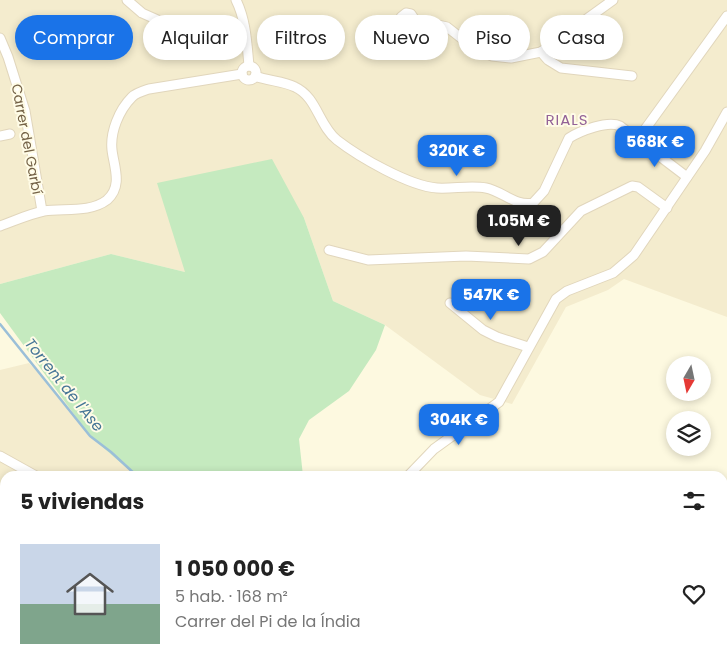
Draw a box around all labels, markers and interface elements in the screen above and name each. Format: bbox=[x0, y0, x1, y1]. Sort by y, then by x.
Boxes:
chip: Comprar bbox=[15, 15, 133, 60]
chip: Alquilar bbox=[143, 15, 247, 60]
chip: Filtros bbox=[257, 15, 345, 60]
chip: Nuevo bbox=[355, 15, 448, 60]
chip: Piso bbox=[458, 15, 530, 60]
chip: Casa bbox=[540, 15, 623, 60]
street label: Carrer del Garbí bbox=[6, 82, 48, 197]
district label: RIALS bbox=[545, 109, 589, 130]
pin: 568K € bbox=[614, 126, 696, 168]
text: 568K € bbox=[626, 130, 684, 153]
pin: 320K € bbox=[416, 134, 498, 177]
text: 320K € bbox=[429, 139, 485, 162]
pin: 1.05M € bbox=[473, 204, 565, 247]
text: 1.05M € bbox=[488, 209, 550, 232]
pin: 547K € bbox=[450, 278, 532, 321]
text: 547K € bbox=[462, 283, 520, 306]
water label: Torrent de l'Ase bbox=[20, 333, 109, 436]
north arrow bbox=[666, 356, 711, 401]
map controls bbox=[666, 356, 711, 456]
pin: 304K € bbox=[418, 404, 500, 446]
text: 304K € bbox=[430, 408, 488, 431]
button: layers bbox=[666, 411, 711, 456]
text: 5 viviendas bbox=[20, 487, 144, 516]
icon: filters bbox=[680, 487, 708, 515]
text: 1 050 000 € bbox=[175, 554, 295, 583]
icon: home bbox=[60, 564, 120, 624]
icon: heart bbox=[680, 580, 708, 608]
text: 5 hab. · 168 m² bbox=[175, 585, 288, 608]
text: Carrer del Pi de la Índia bbox=[175, 610, 360, 633]

